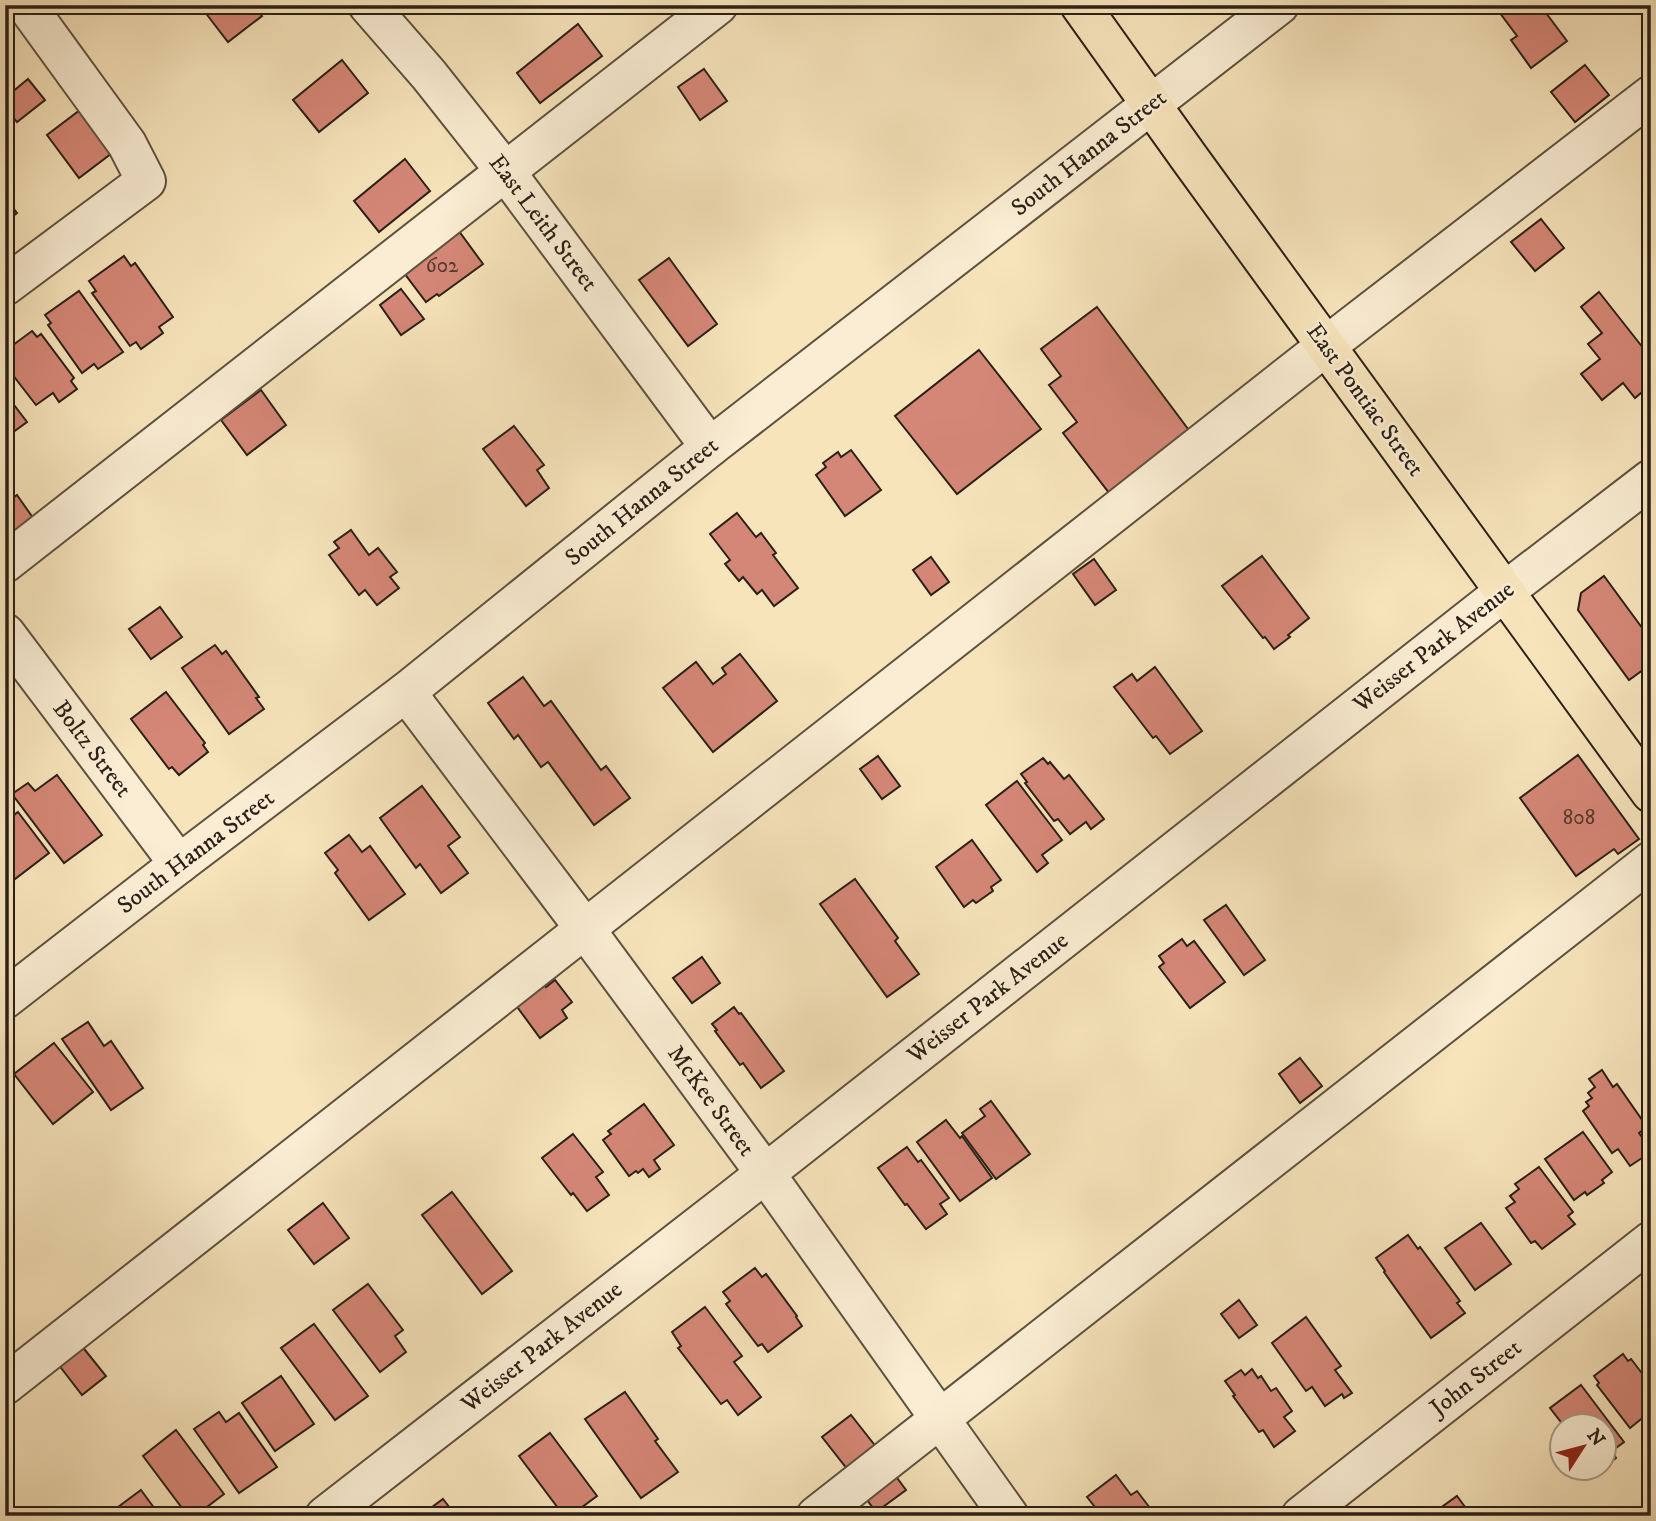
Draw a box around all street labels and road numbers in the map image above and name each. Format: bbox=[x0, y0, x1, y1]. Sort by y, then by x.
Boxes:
street label: South Hanna Street bbox=[1005, 83, 1173, 223]
street label: East Leith Street bbox=[482, 149, 604, 298]
street label: East Pontiac Street bbox=[1299, 318, 1431, 483]
street label: South Hanna Street bbox=[559, 431, 725, 573]
street label: Weisser Park Avenue bbox=[1347, 575, 1521, 720]
street label: Boltz Street bbox=[46, 694, 138, 804]
street label: South Hanna Street bbox=[112, 783, 281, 921]
street label: Weisser Park Avenue bbox=[901, 926, 1075, 1071]
street label: McKee Street bbox=[661, 1040, 762, 1163]
street label: Weisser Park Avenue bbox=[455, 1275, 629, 1420]
street label: John Street bbox=[1423, 1333, 1528, 1424]

